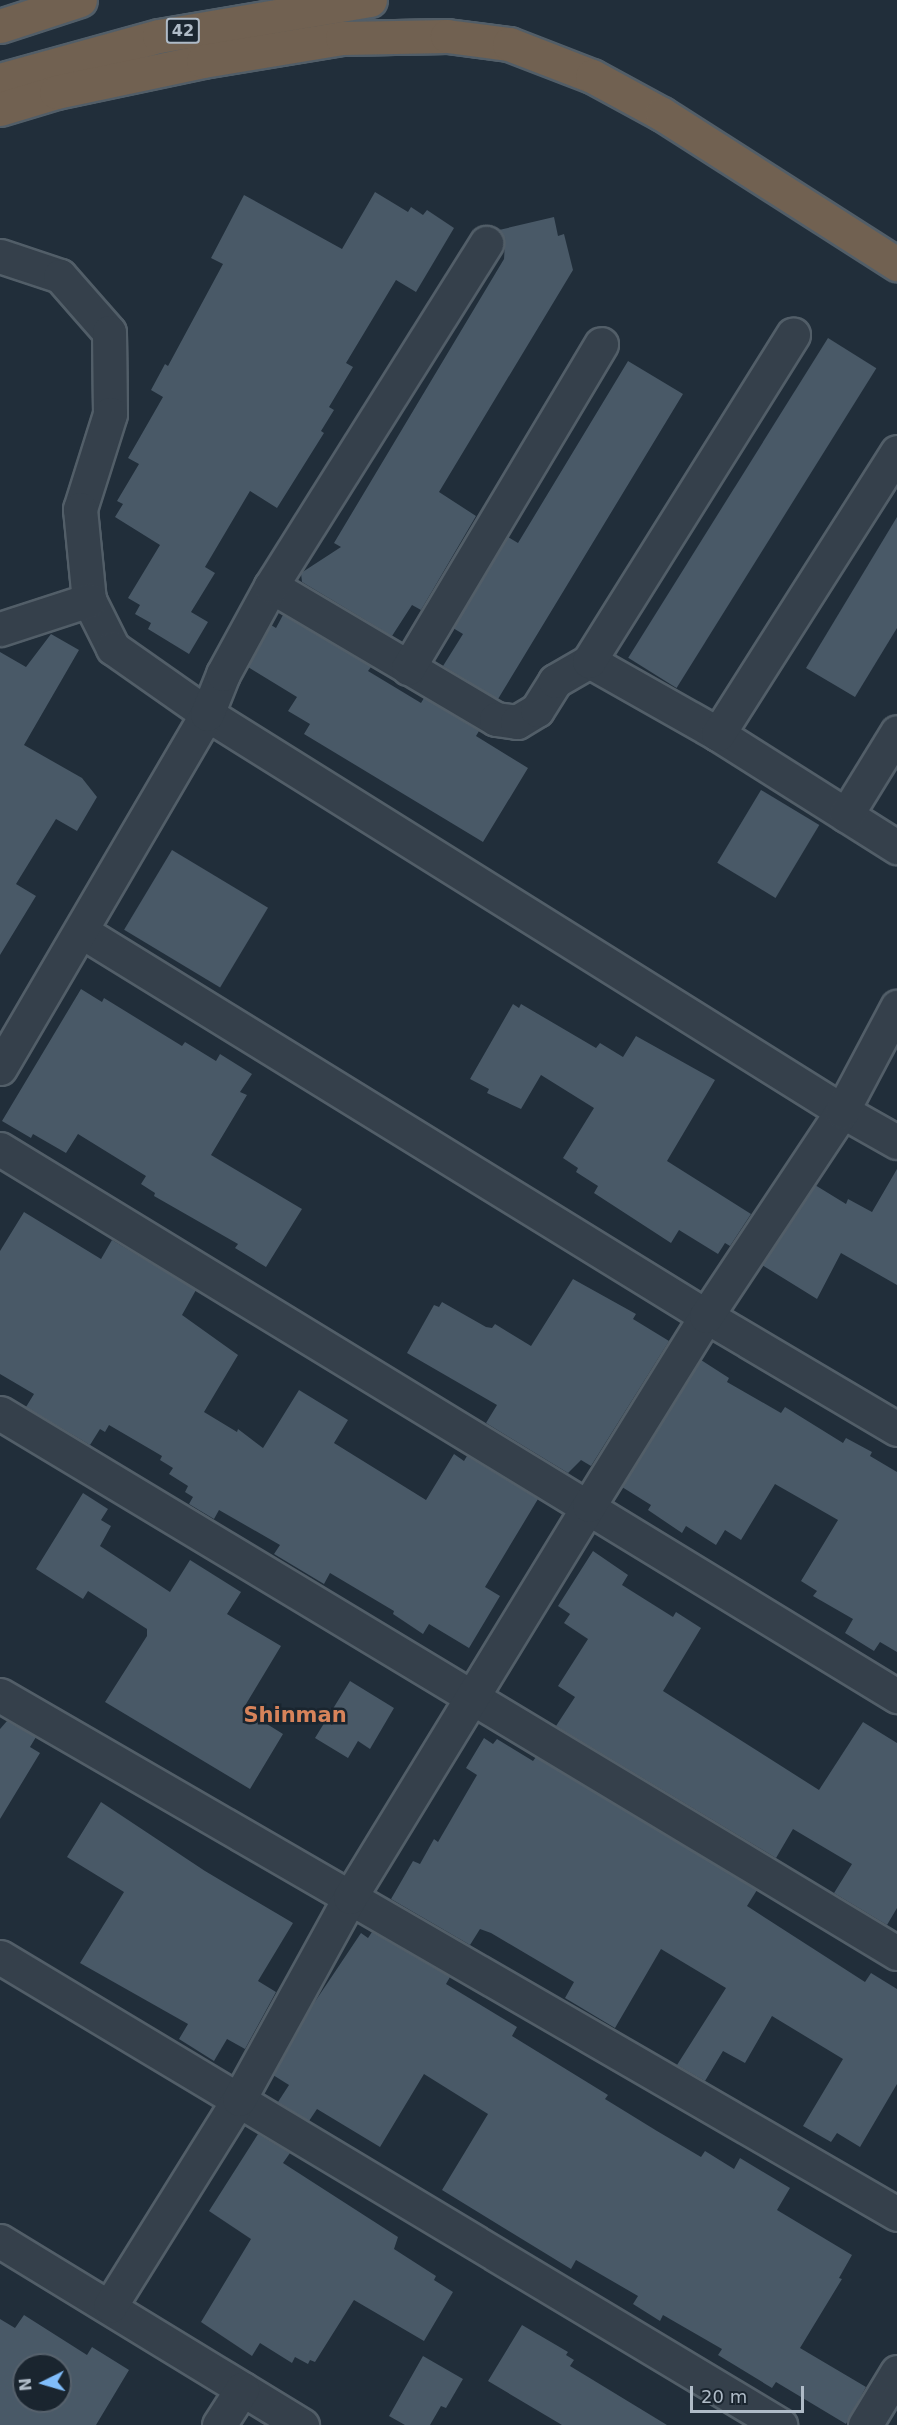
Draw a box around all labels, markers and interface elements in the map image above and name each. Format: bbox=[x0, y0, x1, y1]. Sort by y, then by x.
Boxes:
road number: 42 bbox=[165, 18, 201, 44]
district label: Shinman bbox=[243, 1702, 347, 1728]
north arrow bbox=[12, 2353, 72, 2413]
scale bar bbox=[693, 2374, 807, 2412]
text: N bbox=[16, 2377, 36, 2392]
text: 20 m bbox=[701, 2386, 747, 2407]

